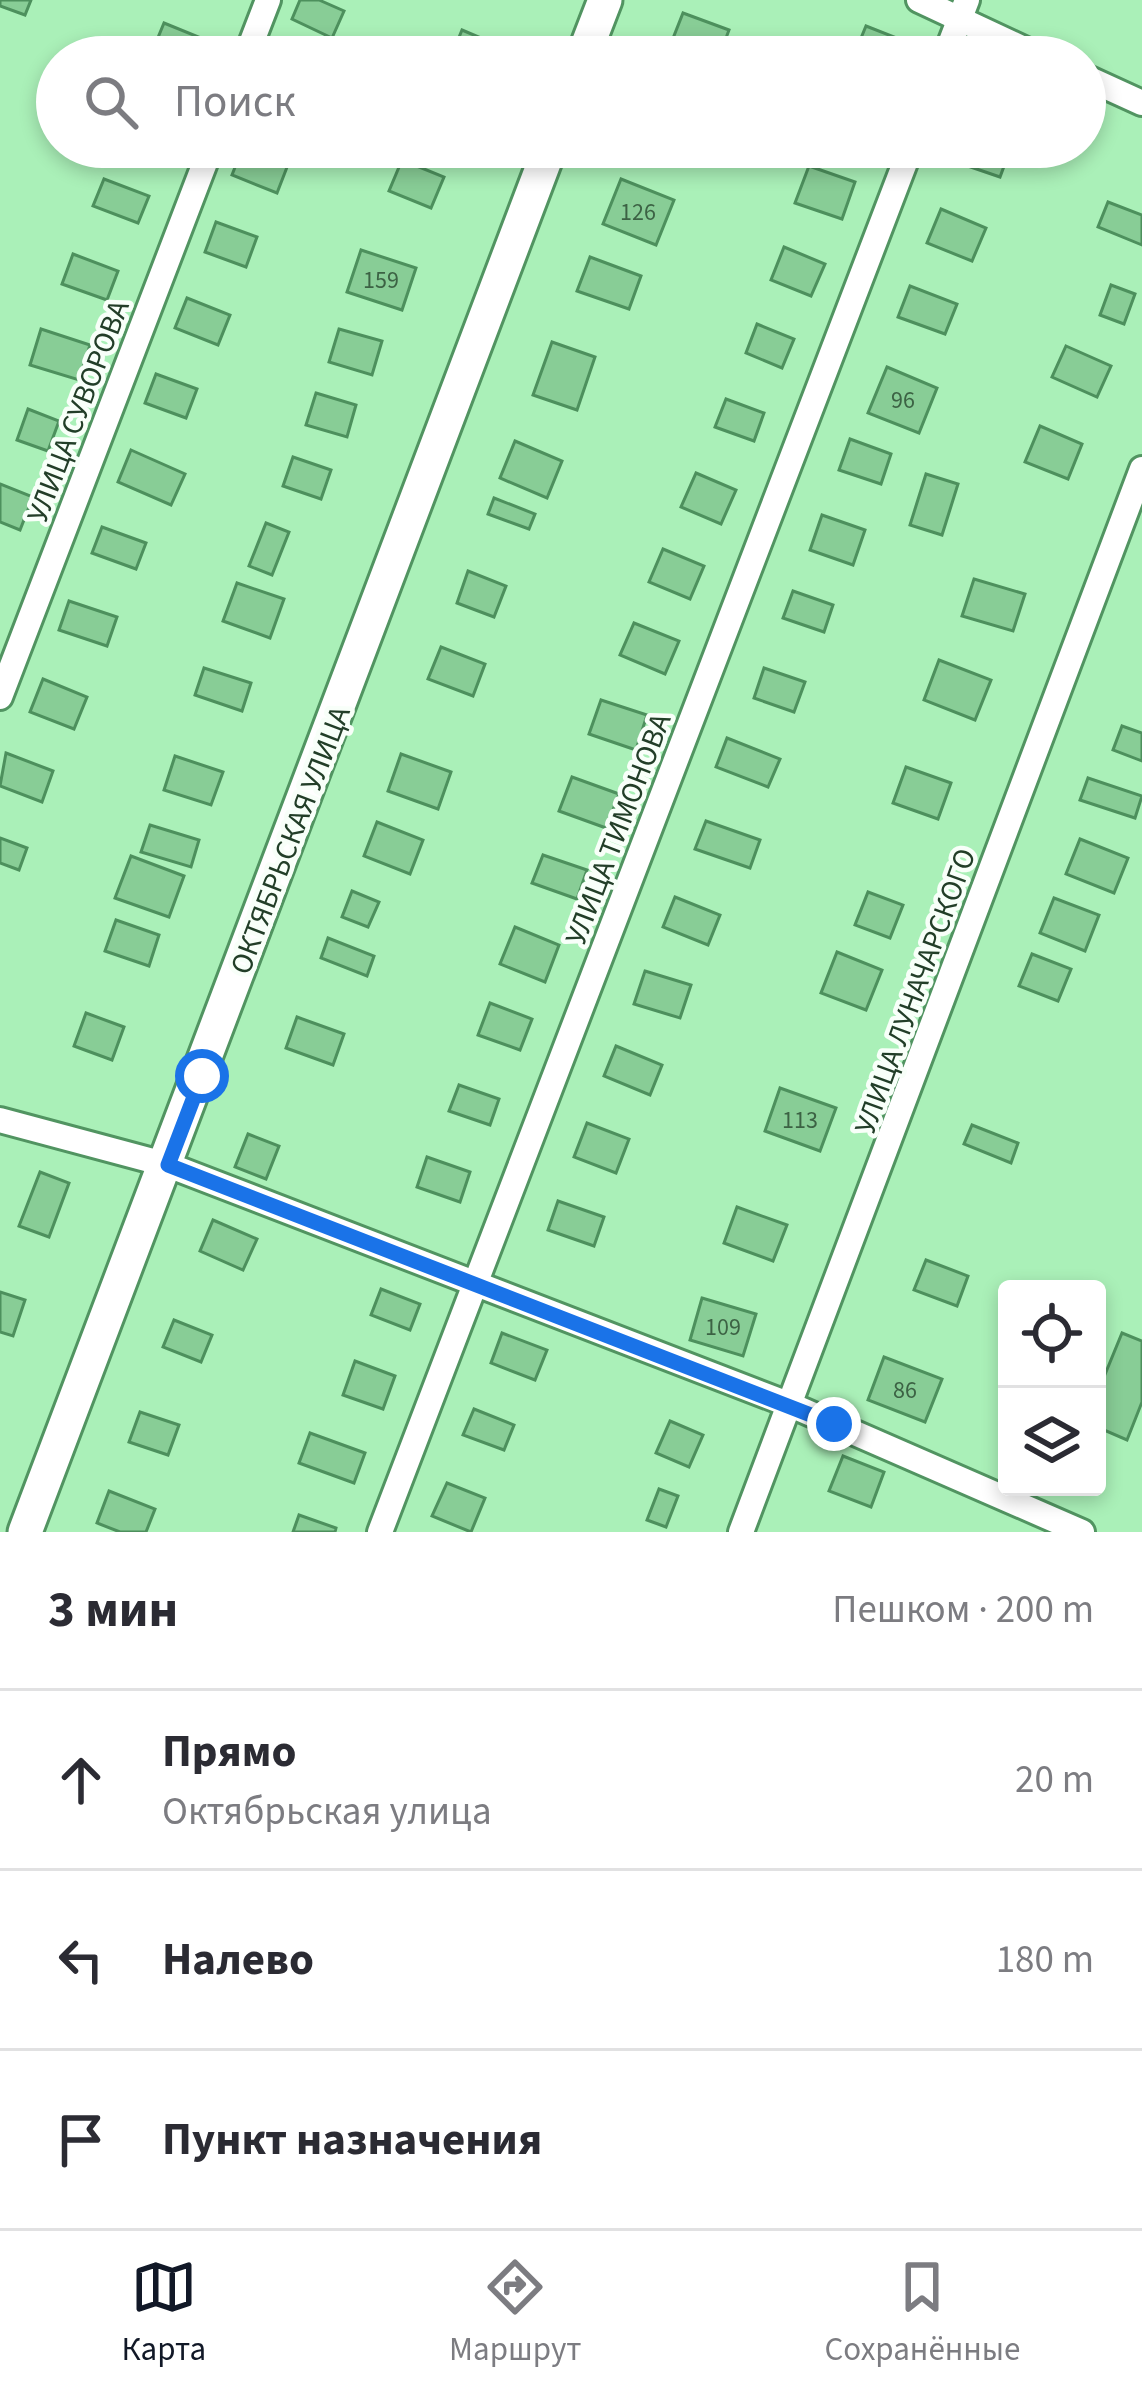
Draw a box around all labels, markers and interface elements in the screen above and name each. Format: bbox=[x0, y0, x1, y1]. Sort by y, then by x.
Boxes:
search box bbox=[36, 36, 1106, 168]
icon: search bbox=[78, 69, 144, 135]
text: Поиск bbox=[174, 70, 296, 134]
house number: 126 bbox=[620, 195, 656, 230]
house number: 159 bbox=[363, 263, 399, 298]
street label: УЛИЦА СУВОРОВА bbox=[16, 293, 141, 528]
house number: 96 bbox=[891, 383, 915, 418]
street label: ОКТЯБРЬСКАЯ УЛИЦА bbox=[220, 699, 362, 980]
street label: УЛИЦА ТИМОНОВА bbox=[555, 707, 683, 951]
street label: УЛИЦА ЛУНАЧАРСКОГО bbox=[844, 843, 987, 1140]
route start bbox=[175, 1049, 229, 1103]
house number: 113 bbox=[782, 1103, 818, 1138]
map controls bbox=[998, 1280, 1106, 1496]
button: locate bbox=[998, 1280, 1106, 1388]
house number: 109 bbox=[705, 1310, 741, 1345]
house number: 86 bbox=[893, 1373, 917, 1408]
button: layers bbox=[998, 1388, 1106, 1496]
route end bbox=[807, 1397, 861, 1451]
text: 3 мин bbox=[48, 1574, 178, 1646]
text: Пешком · 200 m bbox=[832, 1582, 1094, 1638]
text: Прямо bbox=[162, 1720, 296, 1784]
icon: ahead bbox=[48, 1747, 114, 1813]
text: 20 m bbox=[1015, 1752, 1094, 1808]
text: Октябрьская улица bbox=[162, 1784, 492, 1840]
icon: left bbox=[48, 1927, 114, 1993]
text: Налево bbox=[162, 1928, 314, 1992]
text: 180 m bbox=[996, 1932, 1094, 1988]
icon: arrive bbox=[48, 2107, 114, 2173]
text: Пункт назначения bbox=[162, 2108, 542, 2172]
tab: Карта bbox=[121, 2254, 206, 2373]
tab: Маршрут bbox=[449, 2254, 582, 2373]
tab: Сохранённые bbox=[825, 2254, 1020, 2373]

